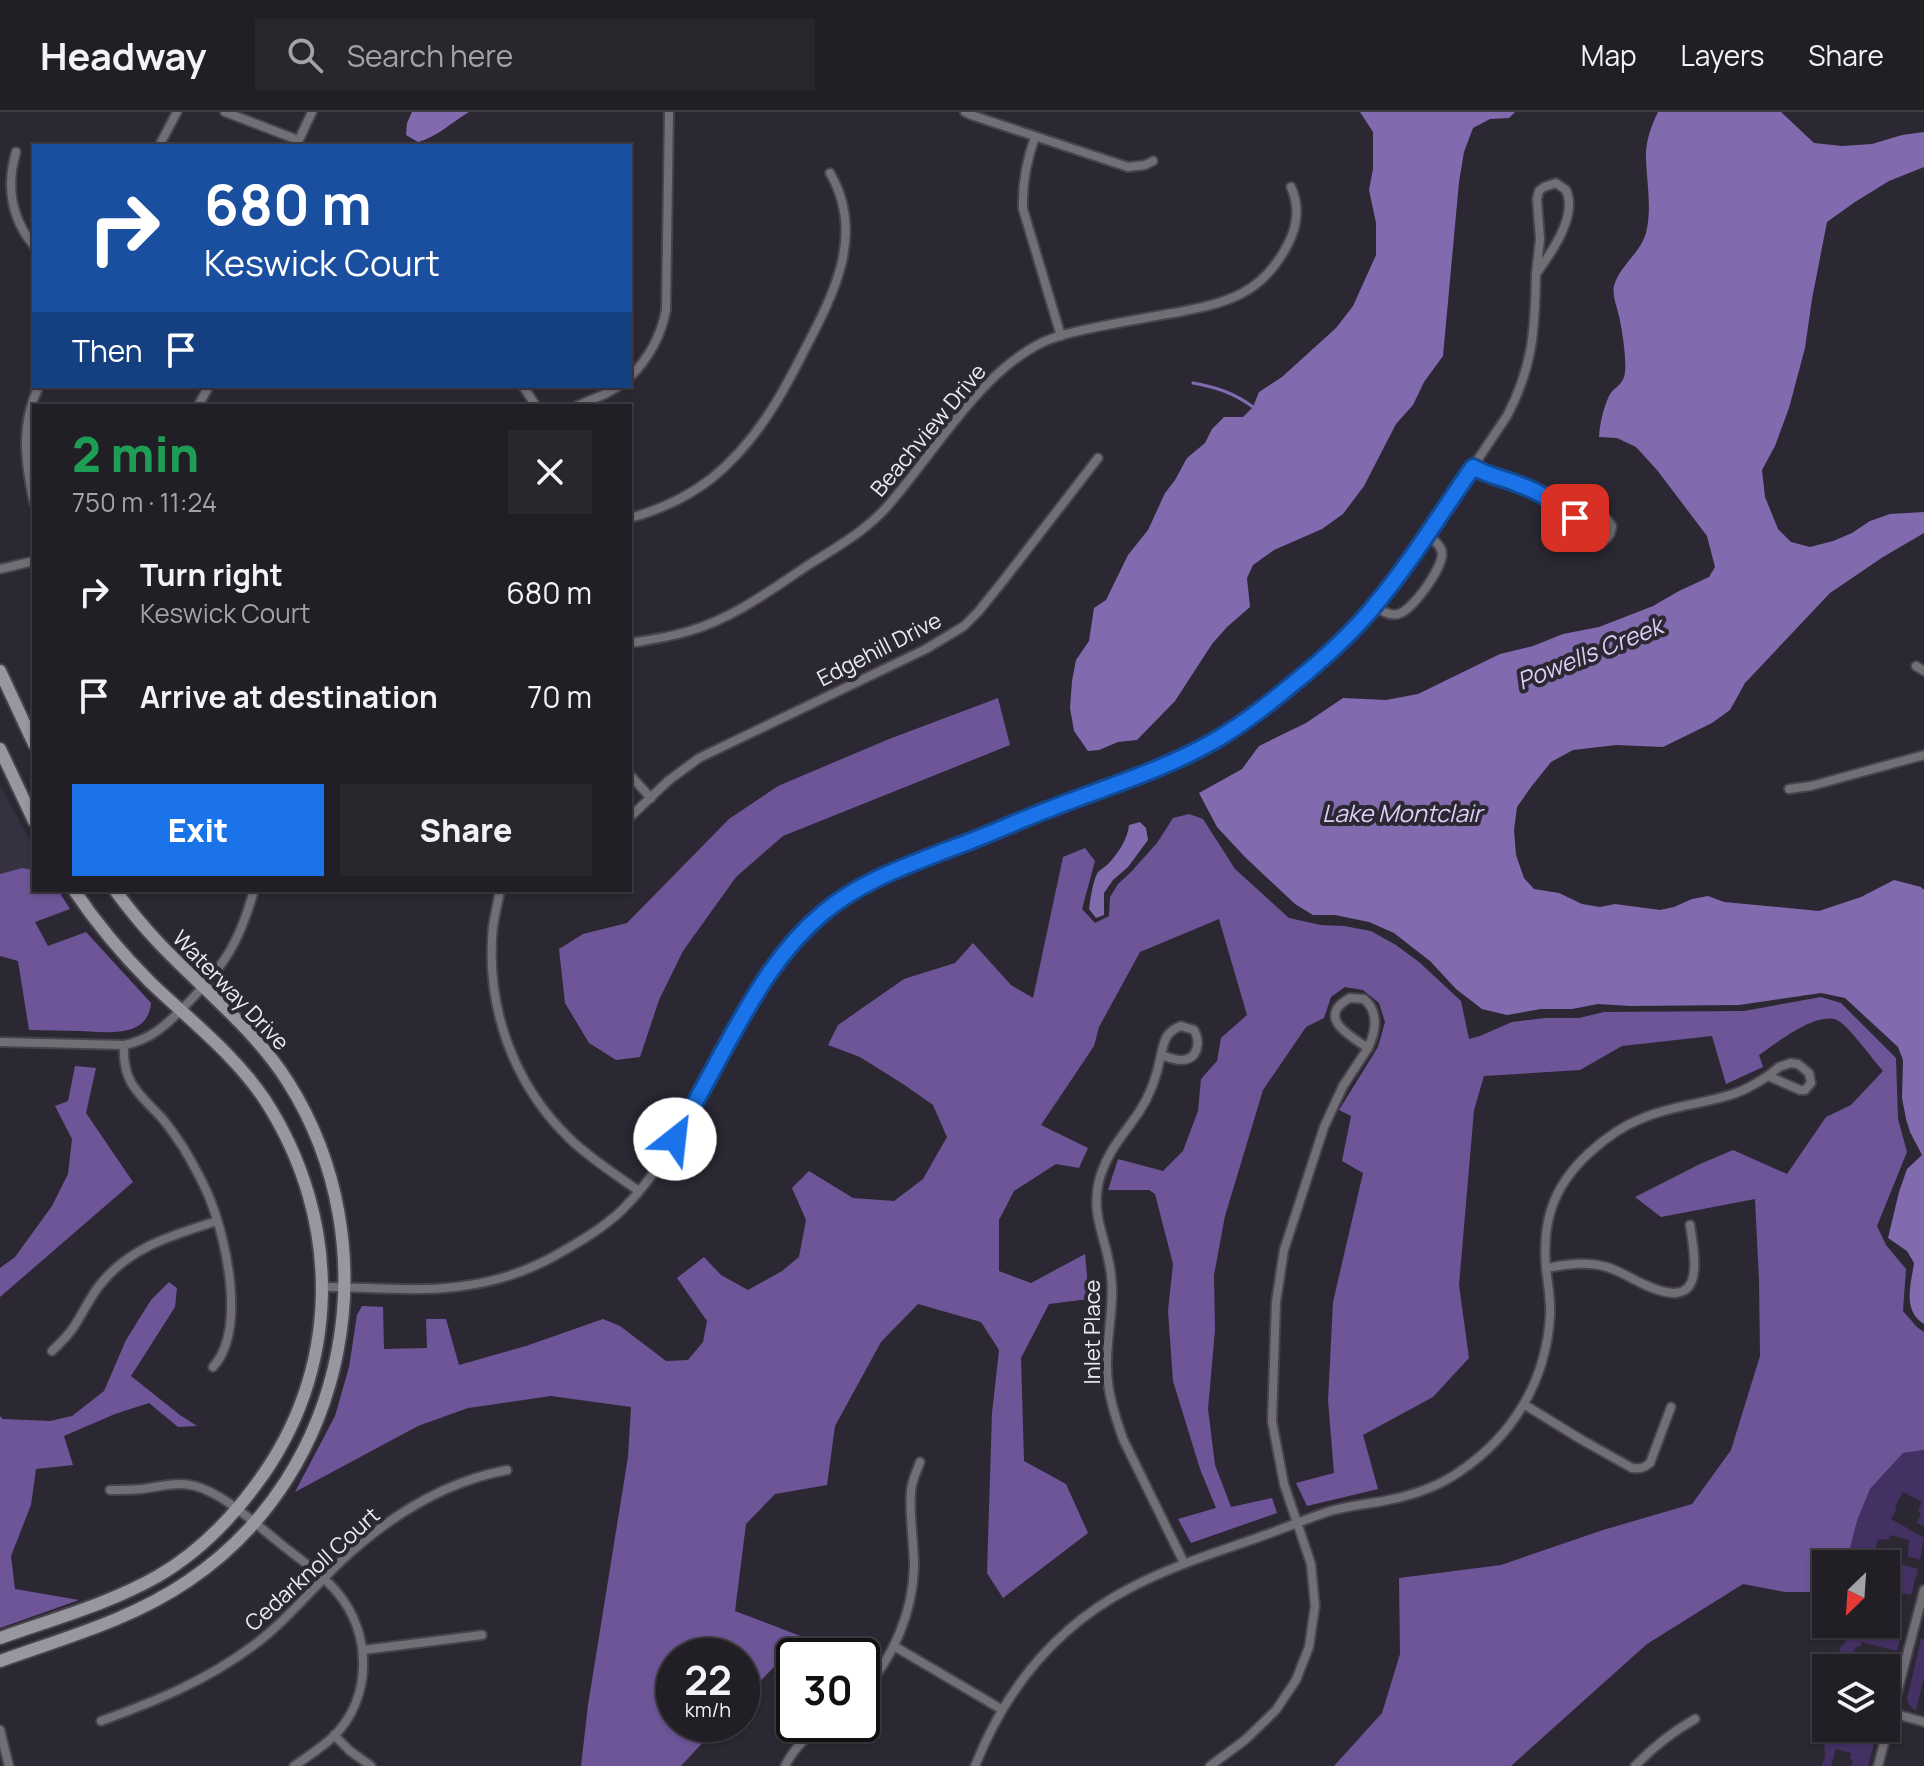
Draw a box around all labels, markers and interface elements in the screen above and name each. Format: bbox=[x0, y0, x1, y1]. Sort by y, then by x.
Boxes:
search box bbox=[255, 19, 815, 91]
text: Headway bbox=[40, 29, 207, 81]
icon: search bbox=[283, 33, 327, 77]
text: Search here bbox=[347, 35, 513, 76]
text: Map bbox=[1581, 36, 1637, 74]
text: Layers bbox=[1681, 36, 1764, 74]
text: Share bbox=[1808, 36, 1884, 74]
text: 680 m bbox=[204, 165, 372, 242]
icon: right bbox=[72, 176, 176, 280]
text: Keswick Court bbox=[204, 238, 440, 287]
icon: arrive bbox=[159, 328, 203, 372]
text: Then bbox=[72, 330, 143, 371]
street label: Beachview Drive bbox=[863, 357, 993, 503]
text: 2 min bbox=[72, 421, 199, 486]
button: close bbox=[508, 430, 592, 514]
text: 750 m · 11:24 bbox=[72, 484, 217, 520]
pin bbox=[1541, 484, 1609, 552]
icon: arrive bbox=[1553, 496, 1597, 540]
text: Turn right bbox=[140, 554, 283, 595]
icon: right bbox=[72, 570, 116, 614]
text: 680 m bbox=[506, 572, 592, 613]
text: Keswick Court bbox=[140, 595, 310, 631]
street label: Edgehill Drive bbox=[812, 605, 946, 693]
water label: Powells Creek bbox=[1512, 607, 1670, 697]
icon: arrive bbox=[72, 674, 116, 718]
text: Arrive at destination bbox=[140, 676, 438, 717]
text: 70 m bbox=[527, 676, 592, 717]
button: Exit bbox=[72, 784, 324, 876]
button: Share bbox=[340, 784, 592, 876]
water label: Lake Montclair bbox=[1322, 796, 1485, 829]
street label: Waterway Drive bbox=[166, 923, 296, 1057]
position arrow bbox=[633, 1097, 717, 1181]
street label: Inlet Place bbox=[1077, 1279, 1107, 1384]
street label: Cedarknoll Court bbox=[238, 1500, 386, 1638]
north arrow bbox=[1812, 1550, 1900, 1638]
map controls bbox=[1812, 1550, 1900, 1742]
speed limit sign: 30 bbox=[776, 1638, 880, 1742]
text: 22 bbox=[684, 1652, 732, 1707]
button: layers bbox=[1812, 1654, 1900, 1742]
text: km/h bbox=[685, 1696, 731, 1723]

